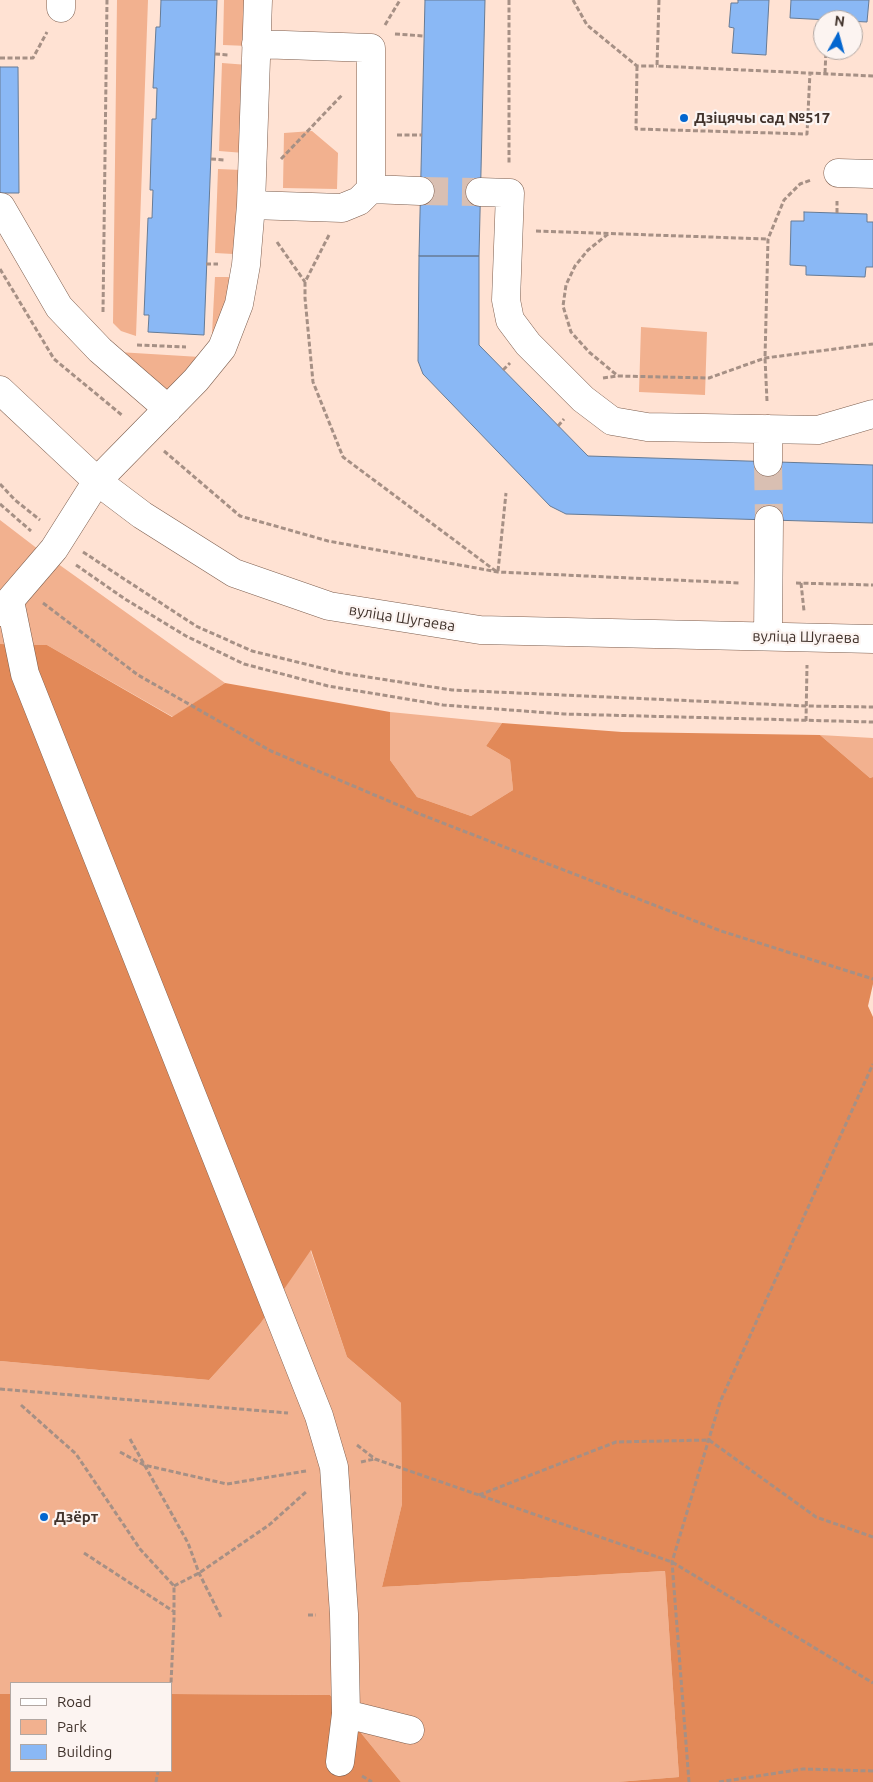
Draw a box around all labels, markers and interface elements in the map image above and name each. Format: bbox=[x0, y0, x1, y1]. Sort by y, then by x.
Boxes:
north arrow bbox=[813, 10, 863, 60]
text: N bbox=[834, 13, 846, 30]
place label: Дзіцячы сад №517 bbox=[694, 109, 830, 127]
marker: Дзіцячы сад №517 bbox=[678, 112, 690, 124]
street label: вуліца Шугаева bbox=[348, 601, 456, 635]
street label: вуліца Шугаева bbox=[752, 627, 860, 647]
place label: Дзёрт bbox=[54, 1508, 98, 1526]
marker: Дзёрт bbox=[38, 1511, 50, 1523]
legend bbox=[10, 1682, 172, 1772]
text: Road bbox=[57, 1693, 92, 1710]
text: Park bbox=[57, 1718, 87, 1735]
text: Building bbox=[57, 1743, 112, 1760]

